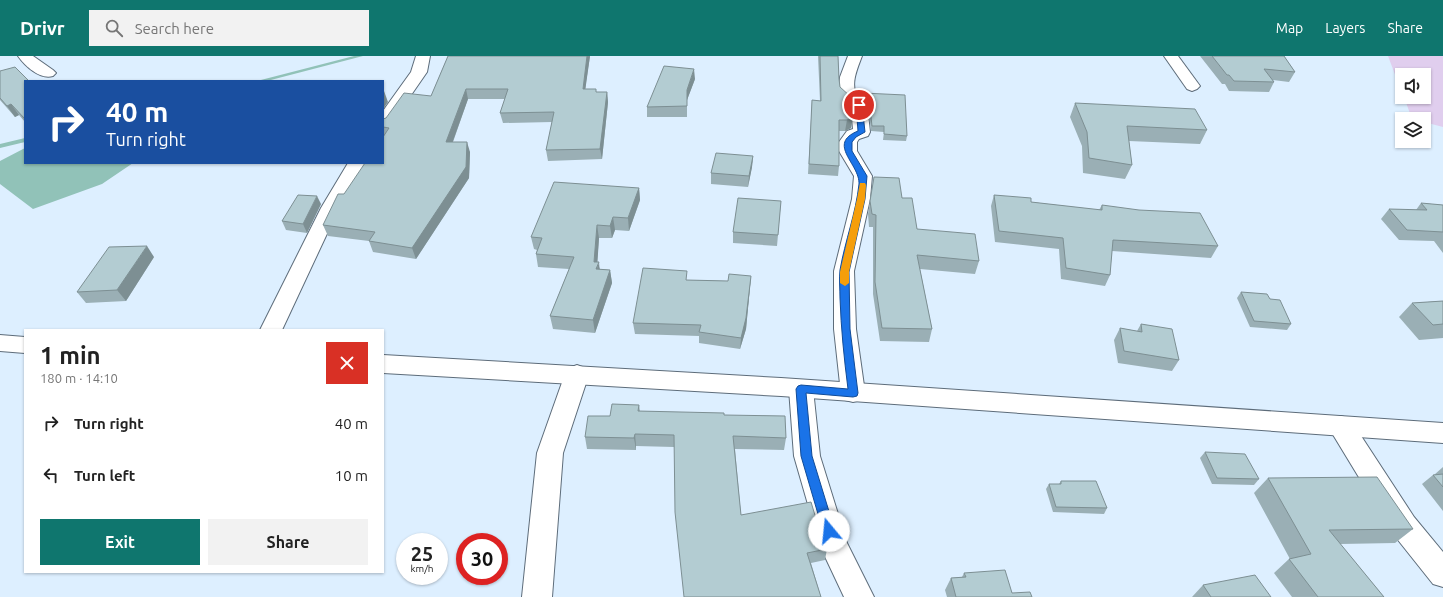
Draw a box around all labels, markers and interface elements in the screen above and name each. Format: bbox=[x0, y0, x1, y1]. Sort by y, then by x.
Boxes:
search box bbox=[89, 10, 369, 46]
text: Drivr bbox=[20, 17, 65, 39]
icon: search bbox=[103, 17, 125, 39]
text: Search here bbox=[135, 20, 214, 37]
text: Map bbox=[1276, 20, 1303, 36]
text: Layers bbox=[1325, 20, 1365, 36]
text: Share bbox=[1387, 20, 1423, 36]
map controls bbox=[1395, 68, 1431, 148]
button: sound bbox=[1395, 68, 1431, 104]
pin bbox=[842, 88, 876, 122]
icon: arrive bbox=[848, 94, 870, 116]
icon: right bbox=[40, 96, 92, 148]
text: 40 m bbox=[106, 96, 168, 127]
button: layers bbox=[1395, 112, 1431, 148]
text: Turn right bbox=[106, 129, 186, 149]
text: 1 min bbox=[40, 342, 101, 369]
button: close bbox=[326, 342, 368, 384]
text: 180 m · 14:10 bbox=[40, 371, 118, 385]
icon: right bbox=[40, 412, 62, 434]
text: Turn right bbox=[74, 415, 144, 432]
text: 40 m bbox=[335, 415, 368, 432]
icon: left bbox=[40, 464, 62, 486]
text: Turn left bbox=[74, 467, 135, 484]
text: 10 m bbox=[335, 467, 368, 484]
position arrow bbox=[808, 510, 850, 552]
button: Exit bbox=[40, 519, 200, 565]
button: Share bbox=[208, 519, 368, 565]
speed limit sign: 30 bbox=[456, 533, 508, 585]
text: 25 bbox=[411, 542, 433, 565]
text: km/h bbox=[410, 563, 434, 574]

